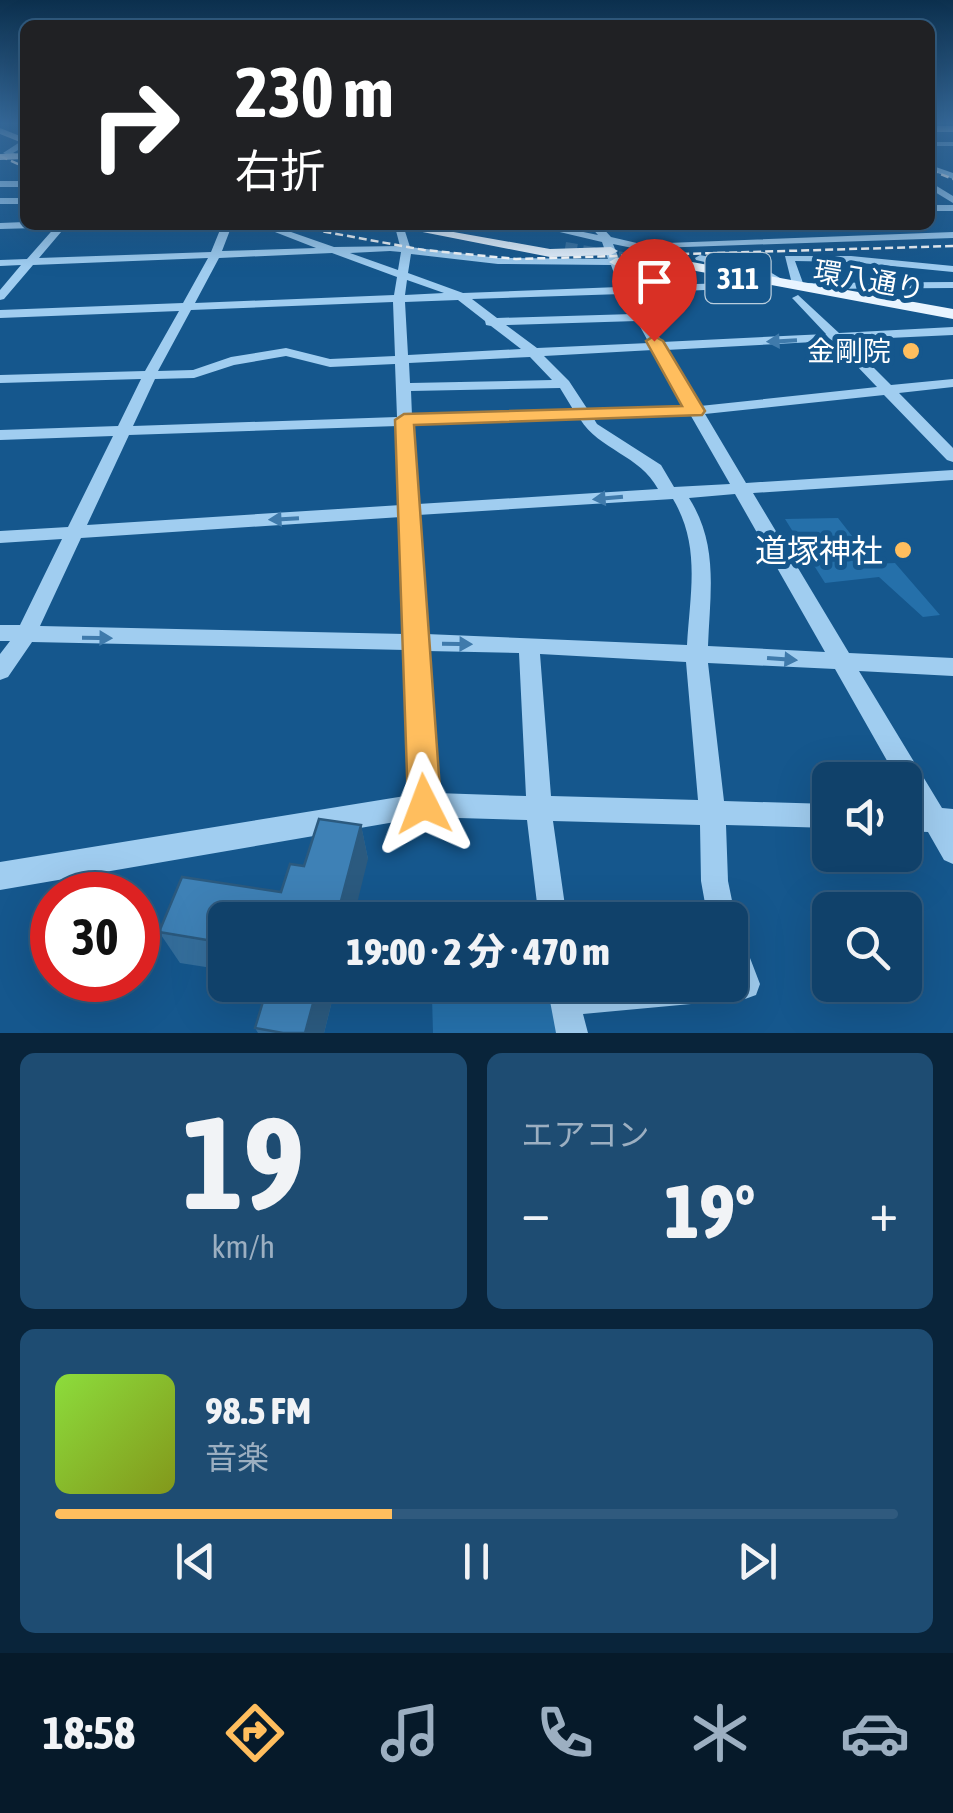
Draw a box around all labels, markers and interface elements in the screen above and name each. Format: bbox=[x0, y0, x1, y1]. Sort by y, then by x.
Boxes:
text: 230 m bbox=[235, 52, 394, 132]
icon: right bbox=[70, 60, 200, 190]
text: 右折 bbox=[235, 145, 325, 197]
pin bbox=[612, 239, 697, 342]
road number: 311 bbox=[706, 253, 770, 303]
icon: arrive bbox=[627, 254, 682, 309]
street label: 環八通り bbox=[811, 255, 927, 305]
one-way arrow bbox=[765, 333, 797, 349]
place label: 金剛院 bbox=[807, 335, 891, 367]
marker: 金剛院 bbox=[900, 340, 922, 362]
one-way arrow bbox=[592, 490, 624, 506]
one-way arrow bbox=[268, 511, 300, 527]
place label: 道塚神社 bbox=[755, 532, 883, 569]
marker: 道塚神社 bbox=[892, 539, 914, 561]
one-way arrow bbox=[82, 630, 114, 646]
one-way arrow bbox=[442, 637, 474, 653]
one-way arrow bbox=[766, 651, 798, 667]
position arrow bbox=[372, 752, 476, 856]
map controls bbox=[812, 762, 922, 1002]
button: sound bbox=[812, 762, 922, 872]
speed limit sign: 30 bbox=[30, 872, 160, 1002]
button: search bbox=[812, 892, 922, 1002]
text: 19:00 · 2 分 · 470 m bbox=[346, 930, 610, 973]
text: 19 bbox=[182, 1088, 304, 1237]
text: エアコン bbox=[522, 1116, 650, 1153]
text: 19° bbox=[664, 1168, 755, 1254]
text: − bbox=[522, 1180, 550, 1243]
text: + bbox=[869, 1180, 898, 1243]
text: km/h bbox=[212, 1228, 275, 1265]
text: 98.5 FM bbox=[205, 1389, 311, 1432]
text: 音楽 bbox=[205, 1439, 269, 1476]
icon: previous bbox=[168, 1534, 223, 1589]
icon: pause bbox=[449, 1534, 504, 1589]
icon: next bbox=[730, 1534, 785, 1589]
icon: directions bbox=[220, 1698, 290, 1768]
icon: music bbox=[375, 1698, 445, 1768]
icon: phone bbox=[530, 1698, 600, 1768]
icon: climate bbox=[685, 1698, 755, 1768]
icon: car bbox=[840, 1698, 910, 1768]
text: 18:58 bbox=[43, 1707, 135, 1759]

